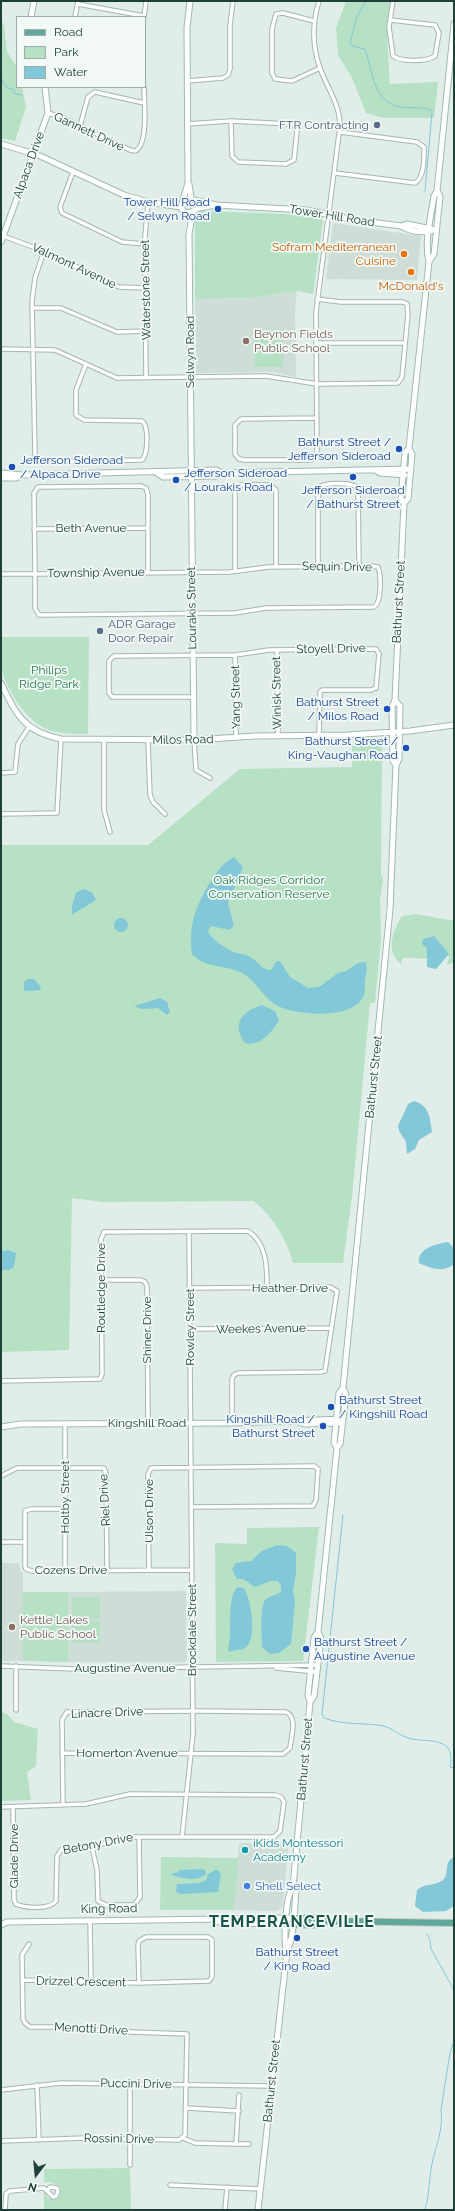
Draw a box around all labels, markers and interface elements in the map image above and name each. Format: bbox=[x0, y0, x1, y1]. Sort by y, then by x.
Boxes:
legend bbox=[16, 16, 146, 88]
text: Road bbox=[54, 25, 83, 39]
text: Park bbox=[54, 45, 79, 59]
text: Water bbox=[54, 65, 88, 79]
street label: Gannett Drive bbox=[52, 109, 126, 155]
place label: FTR Contracting bbox=[279, 118, 369, 132]
marker: FTR Contracting bbox=[372, 120, 382, 130]
street label: Alpaca Drive bbox=[10, 130, 48, 200]
place label: Tower Hill Road / Selwyn Road bbox=[123, 195, 210, 223]
street label: Tower Hill Road bbox=[288, 202, 376, 230]
marker: Tower Hill Road / Selwyn Road bbox=[213, 204, 223, 214]
street label: Waterstone Street bbox=[138, 239, 154, 341]
street label: Valmont Avenue bbox=[29, 240, 119, 292]
place label: Sofram Mediterranean Cuisine bbox=[272, 240, 396, 268]
marker: Sofram Mediterranean Cuisine bbox=[399, 249, 409, 259]
marker: McDonald's bbox=[406, 267, 416, 277]
place label: McDonald's bbox=[378, 279, 444, 293]
street label: Selwyn Road bbox=[183, 316, 197, 388]
place label: Beynon Fields Public School bbox=[254, 327, 333, 355]
marker: Beynon Fields Public School bbox=[241, 336, 251, 346]
place label: Bathurst Street / Jefferson Sideroad bbox=[288, 435, 391, 463]
marker: Bathurst Street / Jefferson Sideroad bbox=[394, 444, 404, 454]
place label: Jefferson Sideroad / Alpaca Drive bbox=[20, 453, 123, 481]
marker: Jefferson Sideroad / Alpaca Drive bbox=[7, 462, 17, 472]
place label: Jefferson Sideroad / Lourakis Road bbox=[184, 466, 287, 494]
marker: Jefferson Sideroad / Bathurst Street bbox=[348, 472, 358, 482]
marker: Jefferson Sideroad / Lourakis Road bbox=[171, 475, 181, 485]
place label: Jefferson Sideroad / Bathurst Street bbox=[301, 483, 405, 511]
street label: Beth Avenue bbox=[55, 521, 127, 535]
street label: Sequin Drive bbox=[302, 559, 372, 575]
street label: Bathurst Street bbox=[390, 560, 408, 644]
street label: Township Avenue bbox=[47, 565, 145, 581]
street label: Lourakis Street bbox=[184, 566, 200, 650]
place label: ADR Garage Door Repair bbox=[108, 617, 176, 645]
marker: ADR Garage Door Repair bbox=[95, 626, 105, 636]
street label: Stoyell Drive bbox=[296, 641, 366, 657]
street label: Winisk Street bbox=[269, 656, 285, 730]
park label: Philips Ridge Park bbox=[19, 663, 79, 691]
street label: Yang Street bbox=[228, 665, 244, 729]
place label: Bathurst Street / Milos Road bbox=[296, 695, 379, 723]
marker: Bathurst Street / Milos Road bbox=[382, 704, 392, 714]
street label: Milos Road bbox=[152, 732, 214, 748]
place label: Bathurst Street / King-Vaughan Road bbox=[288, 734, 398, 762]
marker: Bathurst Street / King-Vaughan Road bbox=[401, 743, 411, 753]
park label: Oak Ridges Corridor Conservation Reserve bbox=[209, 873, 329, 901]
street label: Bathurst Street bbox=[363, 1035, 385, 1119]
street label: Routledge Drive bbox=[94, 1243, 108, 1333]
street label: Heather Drive bbox=[252, 1281, 328, 1295]
street label: Rowley Street bbox=[183, 1288, 197, 1366]
street label: Shiner Drive bbox=[140, 1297, 154, 1363]
street label: Weekes Avenue bbox=[216, 1321, 306, 1337]
place label: Bathurst Street / Kingshill Road bbox=[339, 1393, 428, 1421]
marker: Bathurst Street / Kingshill Road bbox=[326, 1402, 336, 1412]
place label: Kingshill Road / Bathurst Street bbox=[226, 1412, 315, 1440]
street label: Kingshill Road bbox=[108, 1416, 186, 1430]
marker: Kingshill Road / Bathurst Street bbox=[318, 1421, 328, 1431]
street label: Holtby Street bbox=[58, 1460, 72, 1534]
street label: Riel Drive bbox=[96, 1473, 114, 1527]
street label: Ulson Drive bbox=[142, 1479, 156, 1543]
street label: Cozens Drive bbox=[35, 1563, 107, 1577]
street label: Brockdale Street bbox=[185, 1584, 199, 1676]
place label: Kettle Lakes Public School bbox=[20, 1613, 96, 1641]
marker: Kettle Lakes Public School bbox=[7, 1622, 17, 1632]
place label: Bathurst Street / Augustine Avenue bbox=[314, 1635, 415, 1663]
marker: Bathurst Street / Augustine Avenue bbox=[301, 1644, 311, 1654]
street label: Augustine Avenue bbox=[74, 1661, 176, 1675]
street label: Linacre Drive bbox=[71, 1705, 143, 1721]
street label: Bathurst Street bbox=[294, 1717, 316, 1801]
street label: Homerton Avenue bbox=[76, 1746, 178, 1760]
street label: Glade Drive bbox=[7, 1824, 21, 1888]
street label: Betony Drive bbox=[62, 1830, 134, 1858]
place label: iKids Montessori Academy bbox=[253, 1836, 343, 1864]
marker: iKids Montessori Academy bbox=[240, 1845, 250, 1855]
place label: Shell Select bbox=[255, 1879, 321, 1893]
marker: Shell Select bbox=[242, 1881, 252, 1891]
street label: King Road bbox=[81, 1901, 137, 1917]
district label: TEMPERANCEVILLE bbox=[209, 1912, 375, 1932]
marker: Bathurst Street / King Road bbox=[292, 1933, 302, 1943]
place label: Bathurst Street / King Road bbox=[256, 1945, 338, 1973]
street label: Drizzel Crescent bbox=[36, 1974, 126, 1990]
street label: Menotti Drive bbox=[54, 2020, 128, 2038]
street label: Bathurst Street bbox=[261, 2039, 283, 2123]
street label: Puccini Drive bbox=[100, 2076, 172, 2092]
street label: Rossini Drive bbox=[84, 2131, 154, 2147]
north arrow bbox=[16, 2155, 56, 2195]
text: N bbox=[27, 2180, 38, 2194]

